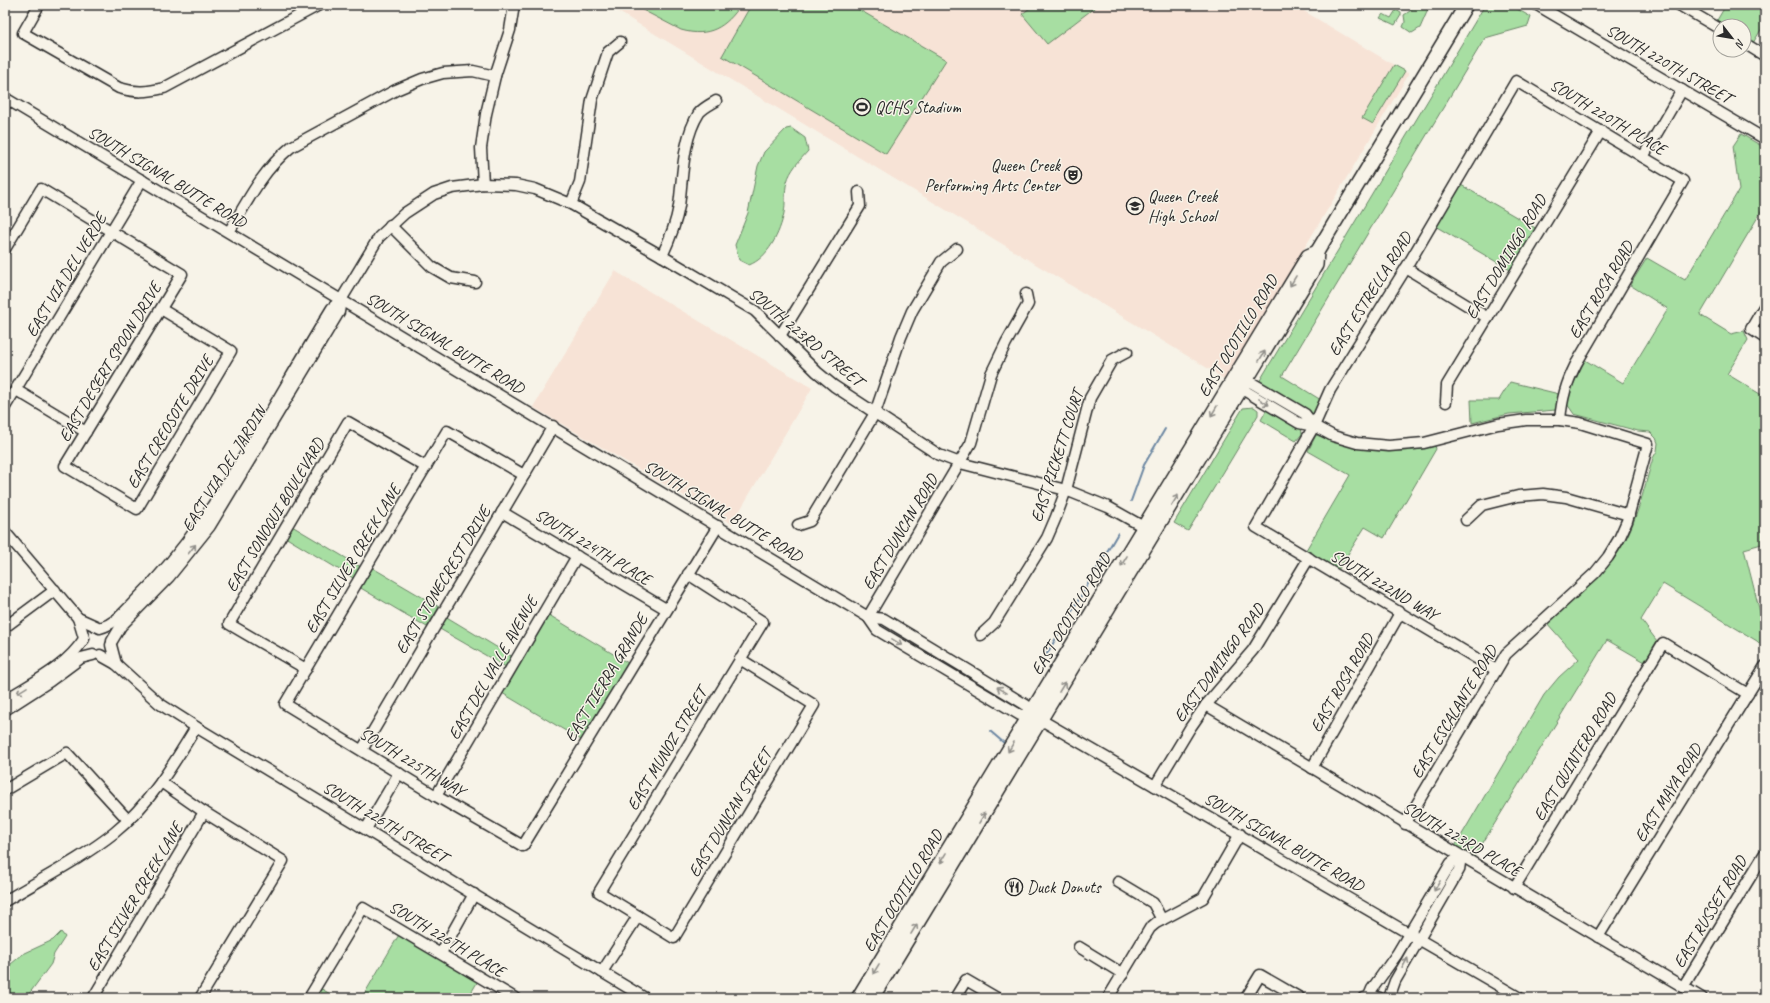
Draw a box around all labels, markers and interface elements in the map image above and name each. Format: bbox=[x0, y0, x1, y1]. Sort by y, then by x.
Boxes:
north arrow bbox=[1712, 18, 1752, 58]
street label: SOUTH 220TH STREET bbox=[1602, 20, 1739, 111]
text: N bbox=[1732, 37, 1748, 52]
street label: SOUTH 220TH PLACE bbox=[1546, 74, 1672, 161]
sports icon: QCHS Stadium bbox=[852, 97, 872, 117]
place label: QCHS Stadium bbox=[875, 97, 961, 118]
street label: SOUTH SIGNAL BUTTE ROAD bbox=[84, 121, 252, 234]
place label: Queen Creek Performing Arts Center bbox=[925, 155, 1062, 196]
theatre icon: Queen Creek Performing Arts Center bbox=[1063, 165, 1083, 185]
place label: Queen Creek High School bbox=[1148, 186, 1219, 227]
street label: EAST DOMINGO ROAD bbox=[1461, 190, 1552, 323]
school or university icon: Queen Creek High School bbox=[1125, 196, 1145, 216]
street label: EAST VIA DEL VERDE bbox=[21, 208, 112, 341]
street label: EAST ESTRELLA ROAD bbox=[1324, 227, 1418, 360]
street label: EAST ROSA ROAD bbox=[1564, 236, 1639, 342]
street label: EAST OCOTILLO ROAD bbox=[1193, 270, 1283, 401]
one-way arrow bbox=[1288, 275, 1297, 286]
street label: EAST DESERT SPOON DRIVE bbox=[54, 276, 167, 446]
street label: SOUTH 223RD STREET bbox=[744, 283, 871, 394]
street label: SOUTH SIGNAL BUTTE ROAD bbox=[362, 287, 530, 400]
street label: EAST CREOSOTE DRIVE bbox=[122, 349, 219, 492]
one-way arrow bbox=[1259, 350, 1267, 362]
street label: EAST PICKETT COURT bbox=[1026, 384, 1089, 525]
one-way arrow bbox=[1258, 398, 1270, 406]
street label: EAST VIA DEL JARDIN bbox=[177, 400, 272, 536]
one-way arrow bbox=[1209, 405, 1217, 417]
street label: EAST SONOQUI BOULEVARD bbox=[221, 433, 330, 595]
street label: SOUTH SIGNAL BUTTE ROAD bbox=[640, 455, 808, 568]
street label: EAST DUNCAN ROAD bbox=[857, 470, 943, 593]
street label: EAST SILVER CREEK LANE bbox=[300, 479, 407, 637]
one-way arrow bbox=[1171, 494, 1179, 506]
street label: EAST STONECREST DRIVE bbox=[391, 501, 496, 658]
street label: SOUTH 224TH PLACE bbox=[531, 504, 657, 591]
one-way arrow bbox=[188, 543, 197, 554]
street label: SOUTH 222ND WAY bbox=[1327, 545, 1444, 627]
street label: EAST OCOTILLO ROAD bbox=[1026, 548, 1116, 679]
one-way arrow bbox=[1119, 555, 1127, 567]
street label: EAST DEL VALLE AVENUE bbox=[443, 590, 544, 743]
street label: EAST DOMINGO ROAD bbox=[1169, 599, 1270, 726]
street label: EAST TIERRA GRANDE bbox=[560, 609, 653, 746]
street label: EAST ROSA ROAD bbox=[1306, 628, 1380, 736]
one-way arrow bbox=[891, 638, 902, 646]
street label: EAST ESCALANTE ROAD bbox=[1406, 640, 1503, 782]
street label: EAST MUNOZ STREET bbox=[622, 680, 714, 814]
one-way arrow bbox=[1058, 682, 1066, 693]
one-way arrow bbox=[996, 685, 1008, 693]
one-way arrow bbox=[16, 686, 28, 694]
street label: EAST QUINTERO ROAD bbox=[1529, 688, 1622, 825]
street label: SOUTH 225TH WAY bbox=[356, 722, 471, 803]
street label: EAST MAYA ROAD bbox=[1630, 738, 1708, 846]
one-way arrow bbox=[1007, 741, 1015, 752]
street label: EAST DUNCAN STREET bbox=[684, 742, 778, 881]
street label: SOUTH 226TH STREET bbox=[319, 777, 455, 870]
street label: SOUTH SIGNAL BUTTE ROAD bbox=[1200, 788, 1369, 897]
street label: SOUTH 223RD PLACE bbox=[1399, 797, 1527, 883]
one-way arrow bbox=[978, 813, 986, 824]
street label: EAST SILVER CREEK LANE bbox=[82, 817, 189, 975]
street label: EAST OCOTILLO ROAD bbox=[858, 825, 948, 956]
street label: EAST RUSSET ROAD bbox=[1668, 851, 1752, 972]
one-way arrow bbox=[939, 852, 947, 864]
restaurant icon: Duck Donuts bbox=[1004, 877, 1024, 897]
place label: Duck Donuts bbox=[1027, 877, 1102, 898]
one-way arrow bbox=[1433, 880, 1441, 892]
street label: SOUTH 226TH PLACE bbox=[385, 896, 511, 983]
one-way arrow bbox=[911, 923, 919, 935]
one-way arrow bbox=[1402, 957, 1410, 969]
one-way arrow bbox=[871, 963, 879, 975]

